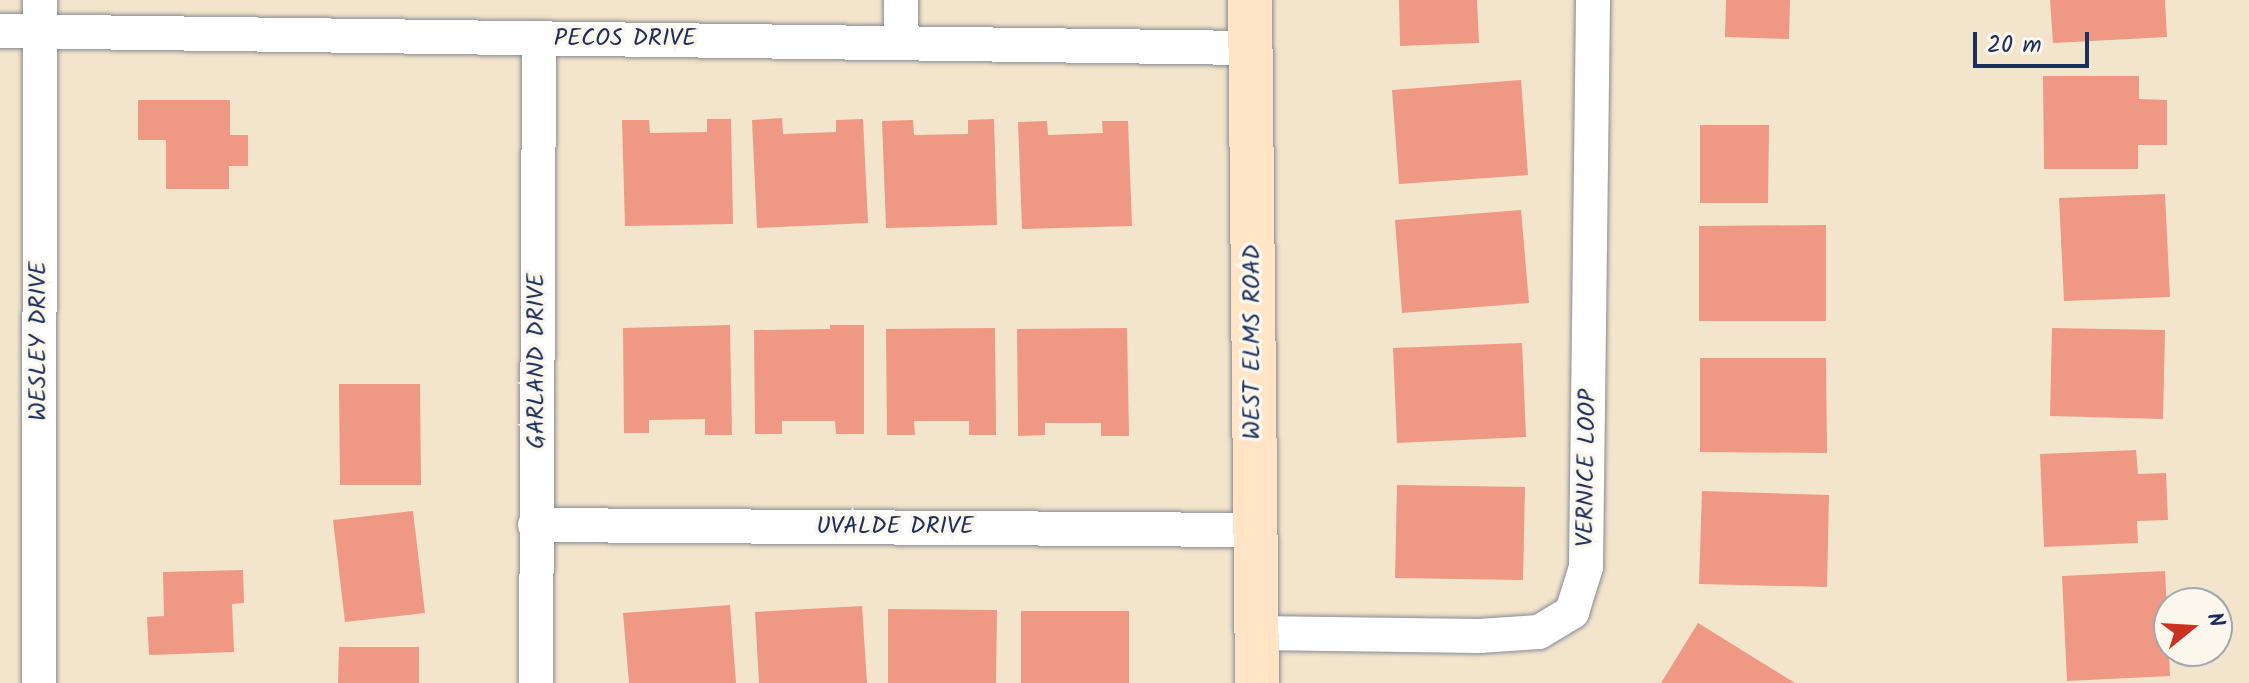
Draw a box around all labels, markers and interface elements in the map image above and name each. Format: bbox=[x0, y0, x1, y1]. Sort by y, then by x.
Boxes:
scale bar bbox=[1977, 16, 2093, 66]
street label: PECOS DRIVE bbox=[554, 25, 696, 53]
text: 20 m bbox=[1987, 26, 2042, 65]
street label: WEST ELMS ROAD bbox=[1239, 244, 1267, 440]
street label: WESLEY DRIVE bbox=[25, 261, 53, 421]
street label: GARLAND DRIVE bbox=[523, 273, 551, 449]
street label: VERNICE LOOP bbox=[1571, 389, 1603, 547]
street label: UVALDE DRIVE bbox=[816, 513, 974, 541]
north arrow bbox=[2153, 587, 2233, 667]
text: N bbox=[2196, 608, 2233, 632]

